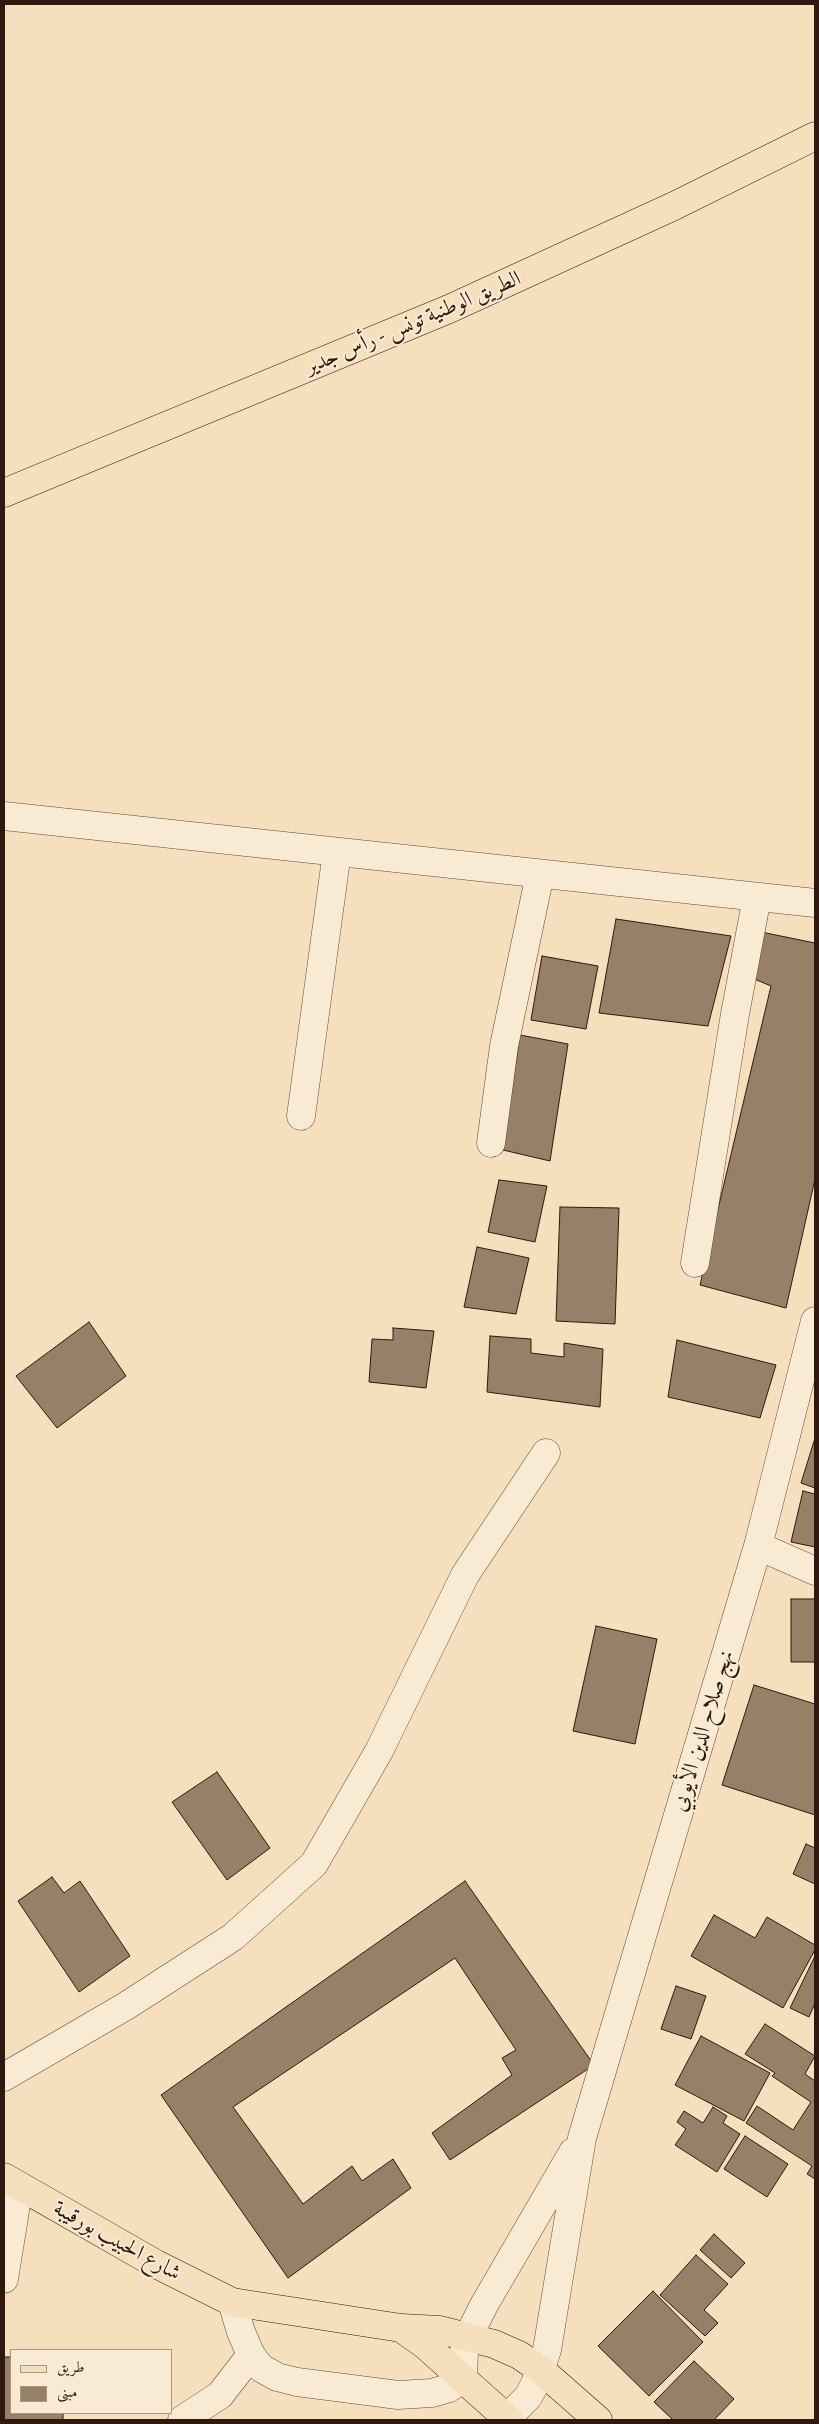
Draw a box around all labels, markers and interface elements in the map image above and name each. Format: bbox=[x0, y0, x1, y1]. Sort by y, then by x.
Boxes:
street label: الطريق الوطنية تونس - رأس جدير bbox=[301, 266, 525, 380]
street label: نهج صلاح الدين الأيوبي bbox=[666, 1647, 740, 1815]
street label: شارع الحبيب بورقيبة bbox=[49, 2195, 185, 2287]
legend bbox=[10, 2349, 172, 2414]
text: طريق bbox=[57, 2357, 84, 2376]
text: مبنى bbox=[57, 2382, 77, 2401]

